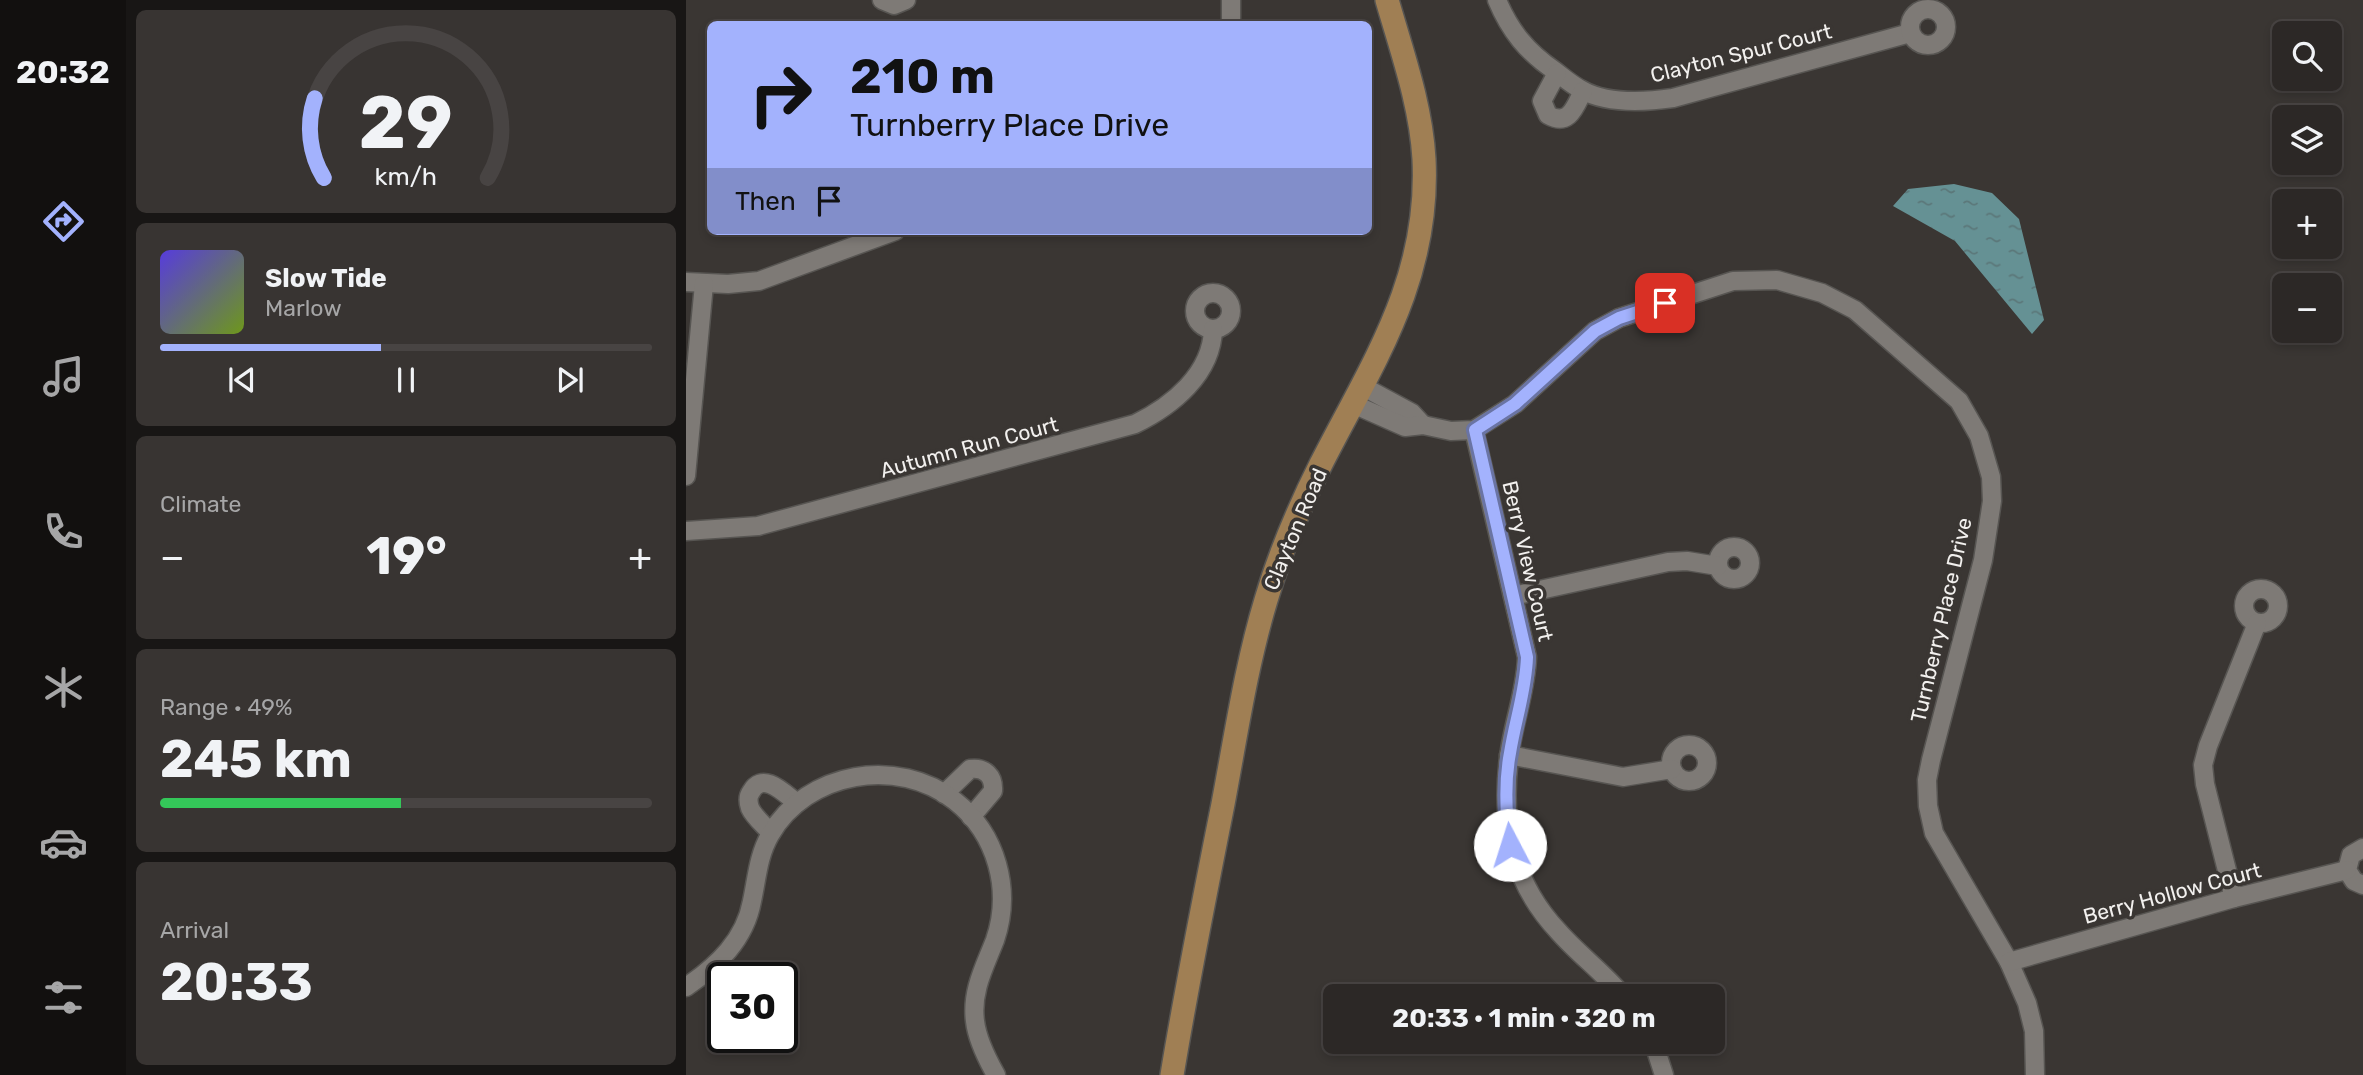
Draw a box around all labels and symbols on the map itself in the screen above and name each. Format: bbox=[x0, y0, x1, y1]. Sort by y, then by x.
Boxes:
street label: Clayton Spur Court bbox=[1648, 18, 1834, 88]
pin bbox=[1635, 273, 1695, 333]
street label: Autumn Run Court bbox=[877, 411, 1061, 483]
street label: Clayton Road bbox=[1258, 464, 1332, 594]
street label: Berry View Court bbox=[1497, 478, 1559, 644]
street label: Turnberry Place Drive bbox=[1905, 515, 1977, 725]
position arrow bbox=[1473, 808, 1547, 882]
street label: Berry Hollow Court bbox=[2080, 857, 2264, 929]
speed limit sign: 30 bbox=[707, 962, 798, 1053]

